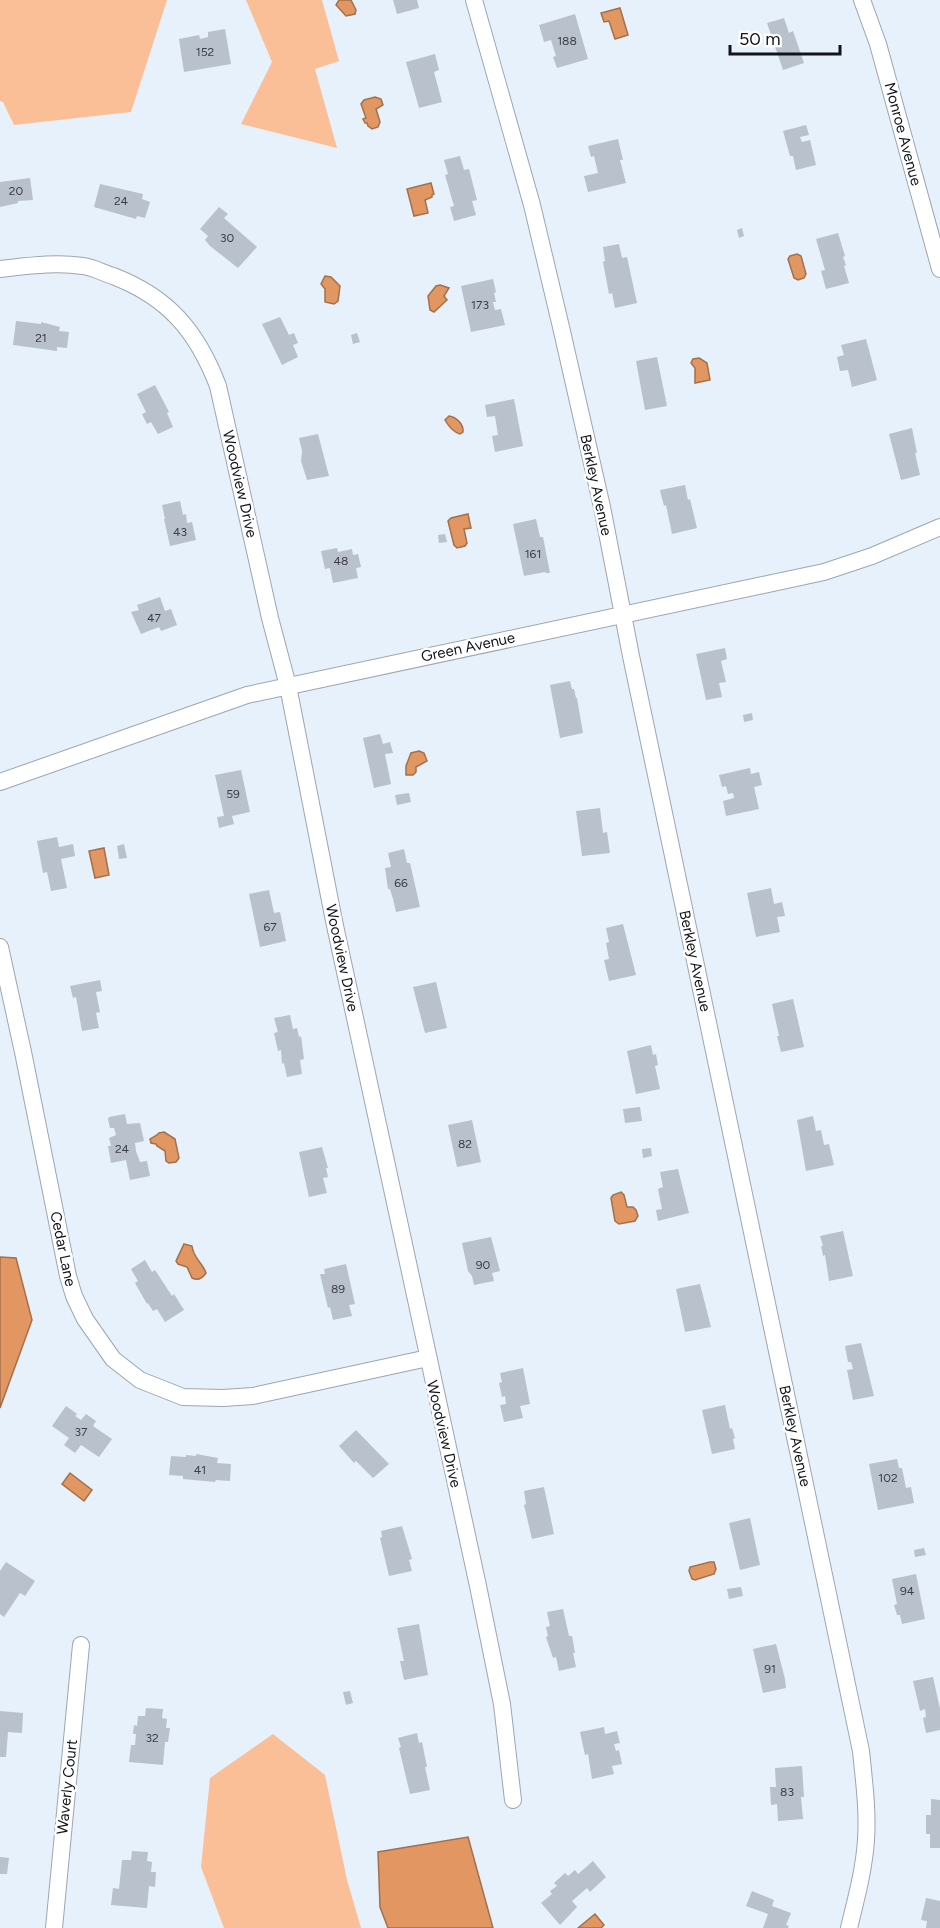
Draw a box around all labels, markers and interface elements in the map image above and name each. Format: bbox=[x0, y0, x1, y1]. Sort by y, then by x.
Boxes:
scale bar bbox=[730, 18, 840, 56]
text: 50 m bbox=[739, 28, 781, 50]
house number: 188 bbox=[557, 34, 577, 48]
house number: 152 bbox=[196, 45, 214, 59]
street label: Monroe Avenue bbox=[881, 80, 925, 188]
house number: 20 bbox=[9, 184, 24, 198]
house number: 24 bbox=[114, 194, 129, 208]
house number: 30 bbox=[220, 231, 234, 245]
house number: 173 bbox=[471, 298, 489, 312]
house number: 21 bbox=[35, 331, 47, 345]
street label: Woodview Drive bbox=[219, 429, 261, 539]
street label: Berkley Avenue bbox=[576, 433, 616, 537]
house number: 43 bbox=[173, 525, 187, 539]
house number: 161 bbox=[525, 547, 541, 561]
house number: 48 bbox=[334, 554, 348, 568]
house number: 47 bbox=[147, 611, 161, 625]
street label: Green Avenue bbox=[419, 628, 517, 666]
house number: 59 bbox=[226, 787, 240, 801]
house number: 66 bbox=[394, 876, 408, 890]
street label: Woodview Drive bbox=[322, 903, 362, 1013]
street label: Berkley Avenue bbox=[675, 909, 715, 1013]
house number: 67 bbox=[263, 920, 277, 934]
house number: 82 bbox=[458, 1137, 472, 1151]
house number: 24 bbox=[115, 1142, 130, 1156]
street label: Cedar Lane bbox=[46, 1210, 80, 1288]
house number: 90 bbox=[476, 1258, 491, 1272]
house number: 89 bbox=[331, 1282, 345, 1296]
street label: Woodview Drive bbox=[423, 1379, 465, 1489]
street label: Berkley Avenue bbox=[775, 1384, 815, 1488]
house number: 37 bbox=[75, 1425, 88, 1439]
house number: 41 bbox=[194, 1463, 206, 1477]
house number: 102 bbox=[878, 1471, 898, 1485]
house number: 94 bbox=[900, 1584, 915, 1598]
house number: 91 bbox=[764, 1662, 776, 1676]
house number: 32 bbox=[145, 1731, 159, 1745]
street label: Waverly Court bbox=[53, 1738, 81, 1836]
house number: 83 bbox=[780, 1785, 794, 1799]

